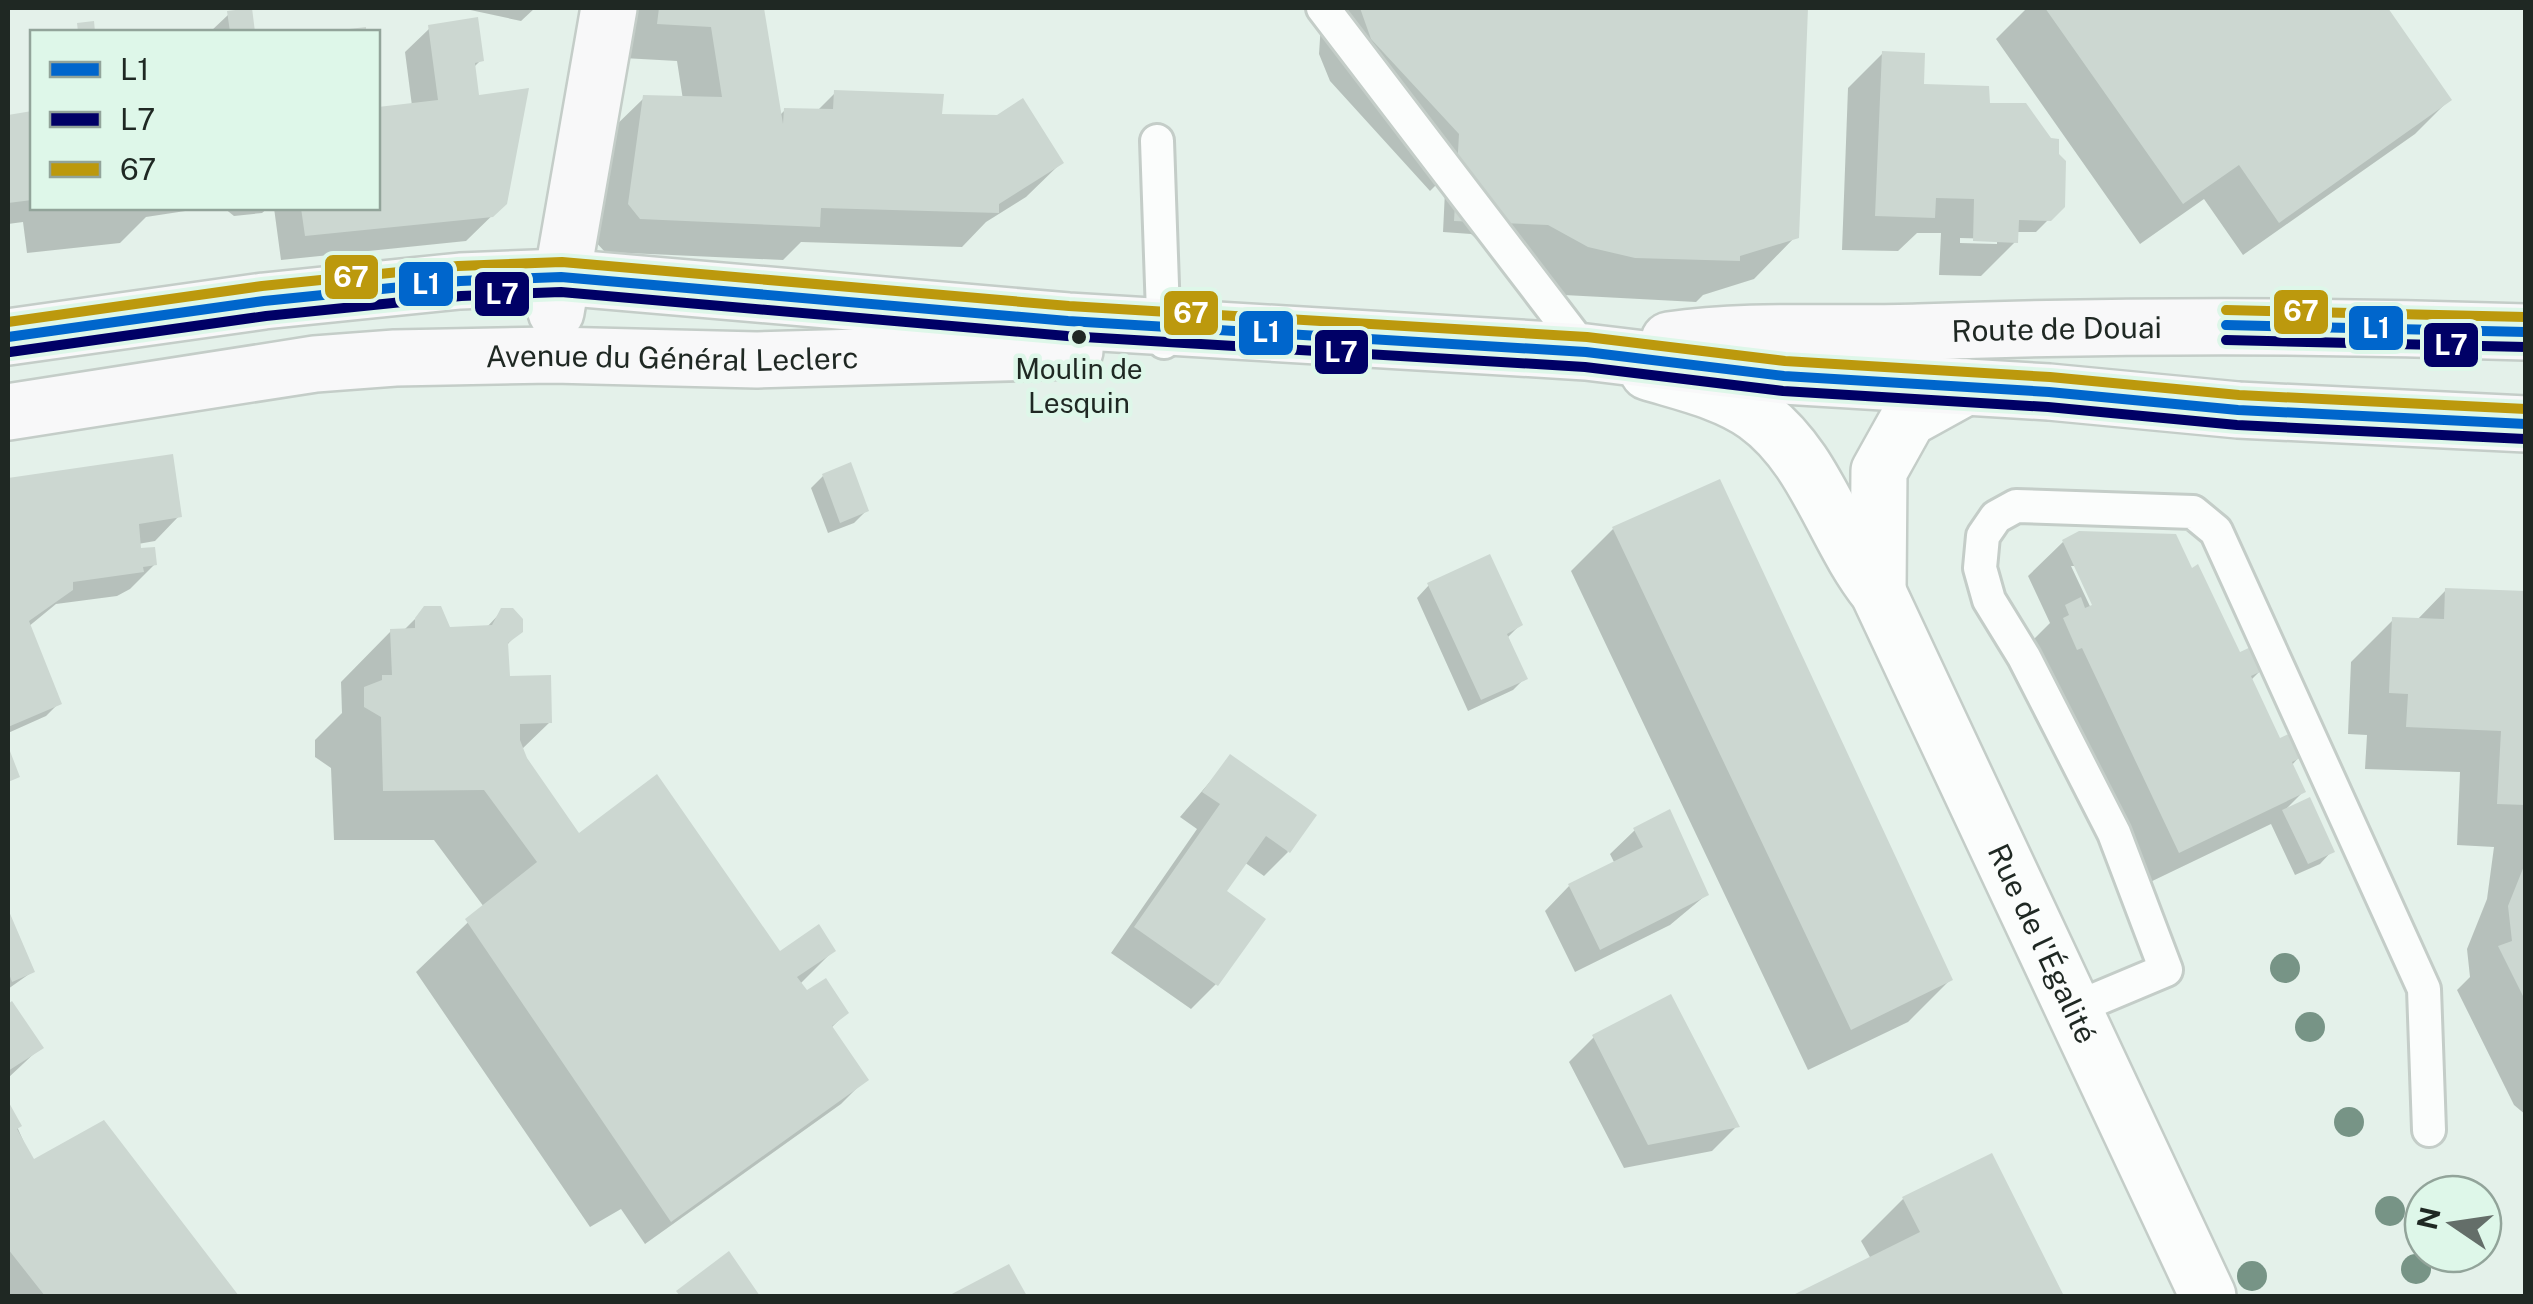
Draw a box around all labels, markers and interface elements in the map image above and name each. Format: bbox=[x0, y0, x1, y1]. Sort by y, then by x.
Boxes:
legend bbox=[30, 30, 380, 210]
text: L1 bbox=[120, 51, 150, 87]
text: L7 bbox=[120, 101, 155, 137]
text: 67 bbox=[120, 151, 156, 187]
line badge: 67 bbox=[323, 253, 380, 301]
text: 67 bbox=[333, 260, 369, 293]
line badge: L1 bbox=[397, 260, 455, 308]
text: L1 bbox=[412, 267, 440, 300]
line badge: L7 bbox=[473, 270, 531, 318]
text: L7 bbox=[485, 277, 519, 310]
line badge: 67 bbox=[2272, 288, 2330, 336]
line badge: 67 bbox=[1162, 289, 1220, 337]
text: 67 bbox=[2283, 294, 2319, 327]
text: 67 bbox=[1173, 296, 1209, 329]
line badge: L1 bbox=[2347, 304, 2405, 352]
line badge: L1 bbox=[1237, 309, 1295, 357]
street label: Route de Douai bbox=[1951, 309, 2162, 349]
text: L1 bbox=[2362, 311, 2390, 344]
text: L1 bbox=[1252, 315, 1280, 348]
line badge: L7 bbox=[2422, 321, 2480, 369]
marker: Moulin de Lesquin bbox=[1069, 327, 1089, 347]
line badge: L7 bbox=[1313, 328, 1370, 376]
text: L7 bbox=[2434, 328, 2468, 361]
text: L7 bbox=[1324, 335, 1358, 368]
street label: Avenue du Général Leclerc bbox=[485, 337, 859, 378]
place label: Moulin de Lesquin bbox=[1015, 352, 1143, 419]
street label: Rue de l'Égalité bbox=[1981, 838, 2105, 1049]
north arrow bbox=[2403, 1174, 2503, 1274]
text: N bbox=[2410, 1204, 2447, 1233]

